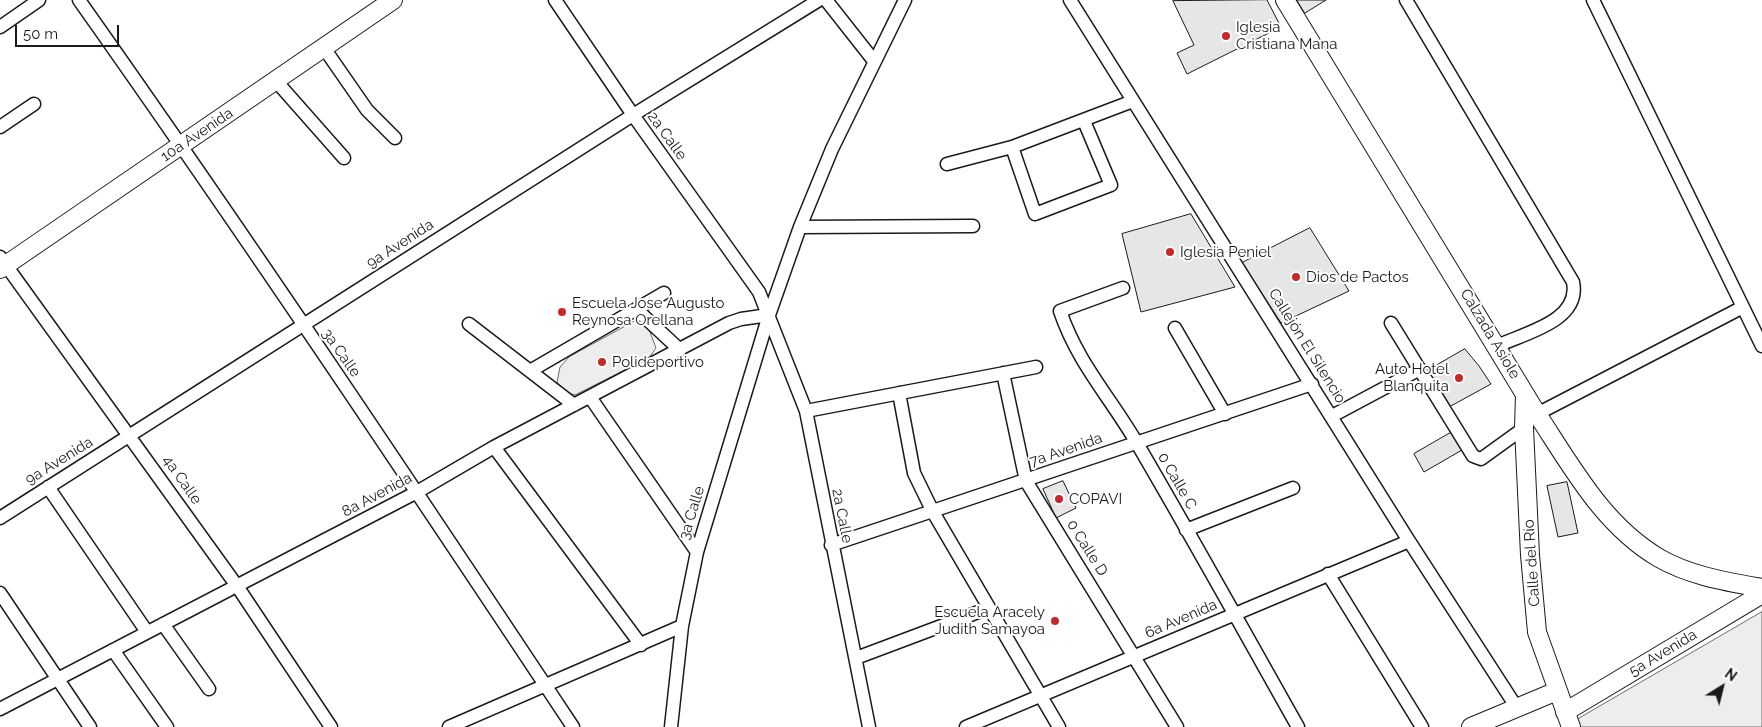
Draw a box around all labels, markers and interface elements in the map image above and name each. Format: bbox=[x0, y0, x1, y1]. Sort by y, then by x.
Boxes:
scale bar bbox=[18, 15, 121, 47]
place label: Iglesia Cristiana Mana bbox=[1236, 18, 1337, 53]
text: 50 m bbox=[23, 25, 58, 43]
marker: Iglesia Cristiana Mana bbox=[1220, 30, 1232, 42]
street label: 10a Avenida bbox=[157, 104, 237, 166]
street label: 2a Calle bbox=[643, 108, 691, 164]
street label: 9a Avenida bbox=[363, 216, 437, 272]
place label: Iglesia Peniel bbox=[1180, 243, 1271, 261]
marker: Iglesia Peniel bbox=[1164, 246, 1176, 258]
place label: Dios de Pactos bbox=[1306, 268, 1409, 286]
marker: Dios de Pactos bbox=[1290, 271, 1302, 283]
street label: Callejón El Silencio bbox=[1264, 285, 1350, 407]
street label: Calzada Asiole bbox=[1456, 286, 1524, 382]
place label: Escuela Jose Augusto Reynosa Orellana bbox=[572, 294, 724, 329]
marker: Escuela Jose Augusto Reynosa Orellana bbox=[556, 306, 568, 318]
street label: 3a Calle bbox=[318, 325, 364, 381]
place label: Polideportivo bbox=[612, 353, 704, 371]
marker: Polideportivo bbox=[596, 356, 608, 368]
place label: Auto Hotel Blanquita bbox=[1375, 360, 1449, 395]
marker: Auto Hotel Blanquita bbox=[1453, 372, 1465, 384]
street label: 7a Avenida bbox=[1027, 429, 1105, 471]
street label: 9a Avenida bbox=[22, 433, 96, 489]
street label: 0 Calle C bbox=[1154, 449, 1200, 513]
street label: 4a Calle bbox=[159, 452, 205, 508]
street label: 8a Avenida bbox=[339, 469, 415, 521]
street label: 3a Calle bbox=[675, 484, 709, 542]
street label: 2a Calle bbox=[828, 487, 856, 545]
place label: COPAVI bbox=[1069, 490, 1122, 508]
marker: COPAVI bbox=[1053, 493, 1065, 505]
street label: 0 Calle D bbox=[1063, 517, 1111, 579]
street label: Calle del Río bbox=[1520, 519, 1544, 607]
street label: 6a Avenida bbox=[1142, 596, 1220, 642]
place label: Escuela Aracely Judith Samayoa bbox=[934, 603, 1045, 638]
marker: Escuela Aracely Judith Samayoa bbox=[1049, 615, 1061, 627]
street label: 5a Avenida bbox=[1626, 626, 1700, 680]
north arrow bbox=[1697, 662, 1747, 712]
text: N bbox=[1722, 665, 1740, 684]

